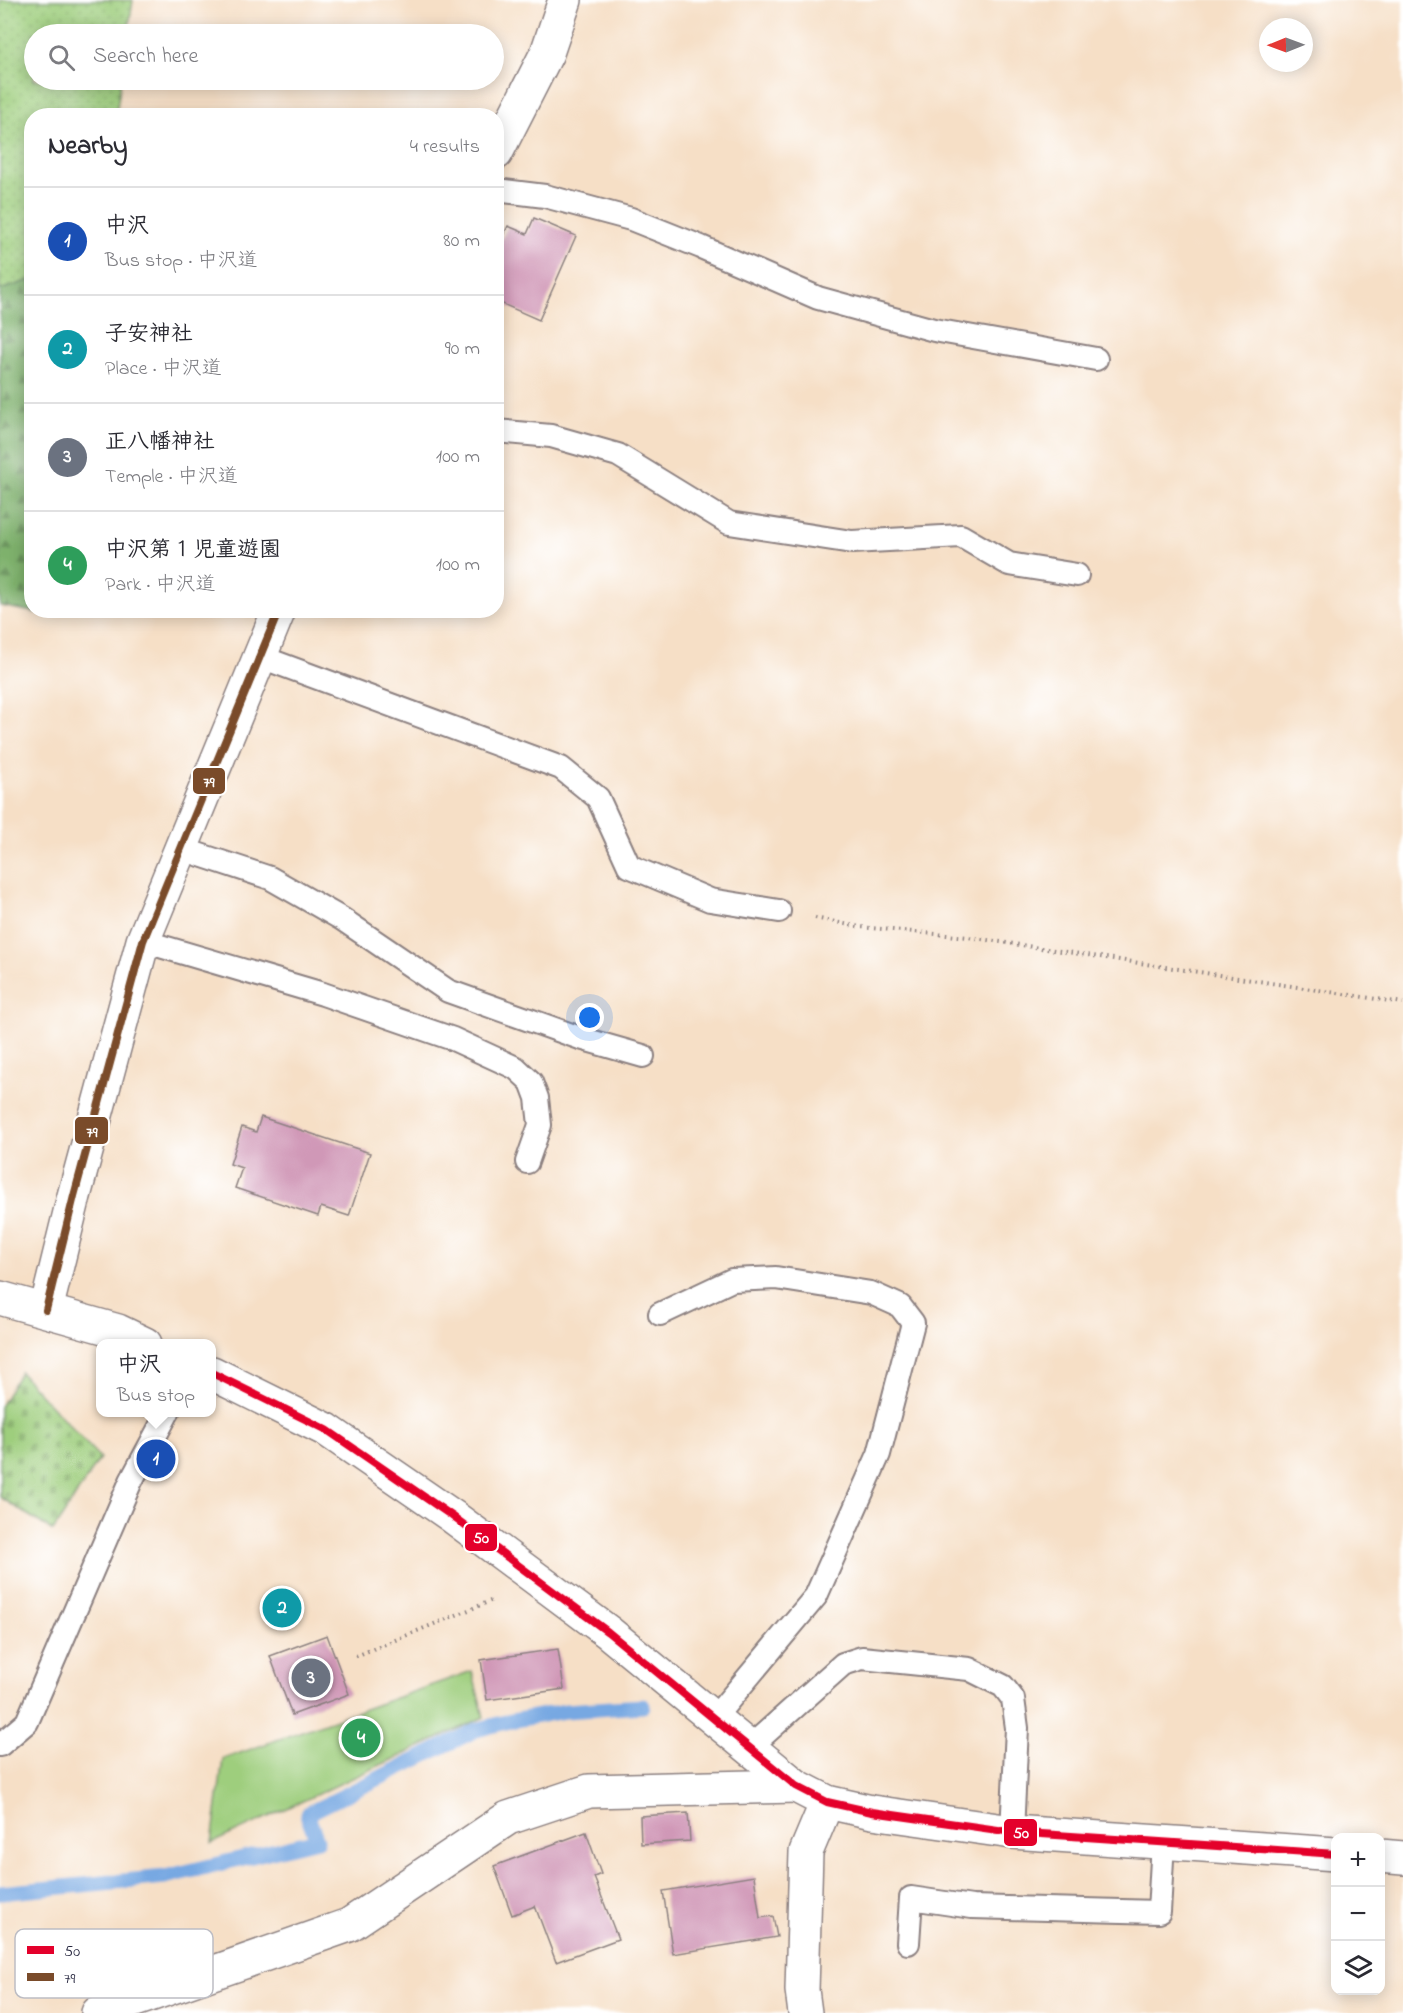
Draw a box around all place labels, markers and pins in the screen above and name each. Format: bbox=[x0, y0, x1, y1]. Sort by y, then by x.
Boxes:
pin: 1 bbox=[136, 1436, 176, 1482]
pin: 2 bbox=[262, 1586, 302, 1630]
pin: 3 bbox=[292, 1656, 330, 1700]
pin: 4 bbox=[342, 1716, 380, 1760]

